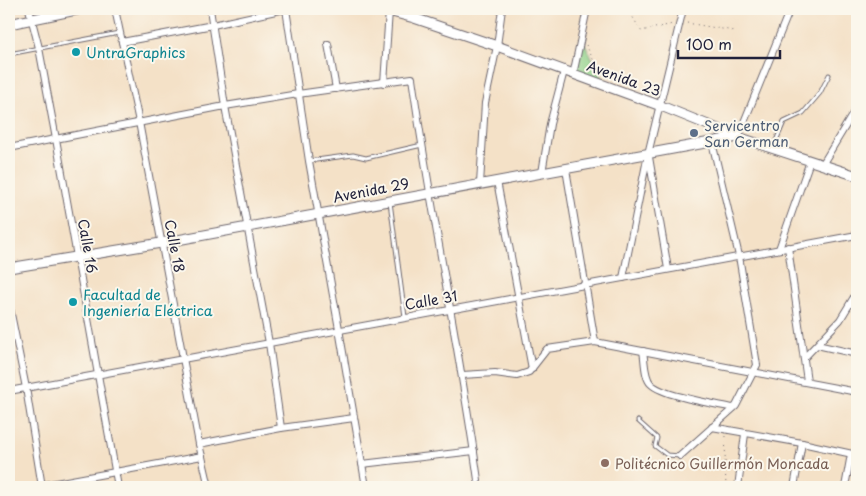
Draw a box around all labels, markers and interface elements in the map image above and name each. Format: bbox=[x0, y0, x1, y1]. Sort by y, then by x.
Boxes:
scale bar bbox=[678, 28, 781, 60]
text: 100 m bbox=[686, 32, 732, 55]
place label: UntraGraphics bbox=[86, 42, 186, 63]
marker: UntraGraphics bbox=[70, 46, 82, 58]
street label: Avenida 23 bbox=[584, 55, 664, 101]
place label: Servicentro San German bbox=[704, 115, 789, 152]
marker: Servicentro San German bbox=[688, 127, 700, 139]
street label: Avenida 29 bbox=[331, 172, 411, 208]
street label: Calle 16 bbox=[73, 217, 103, 275]
street label: Calle 18 bbox=[160, 218, 190, 274]
place label: Facultad de Ingeniería Eléctrica bbox=[83, 284, 213, 321]
street label: Calle 31 bbox=[403, 285, 459, 315]
marker: Facultad de Ingeniería Eléctrica bbox=[67, 296, 79, 308]
place label: Politécnico Guillermón Moncada bbox=[615, 453, 829, 474]
marker: Politécnico Guillermón Moncada bbox=[599, 457, 611, 469]

